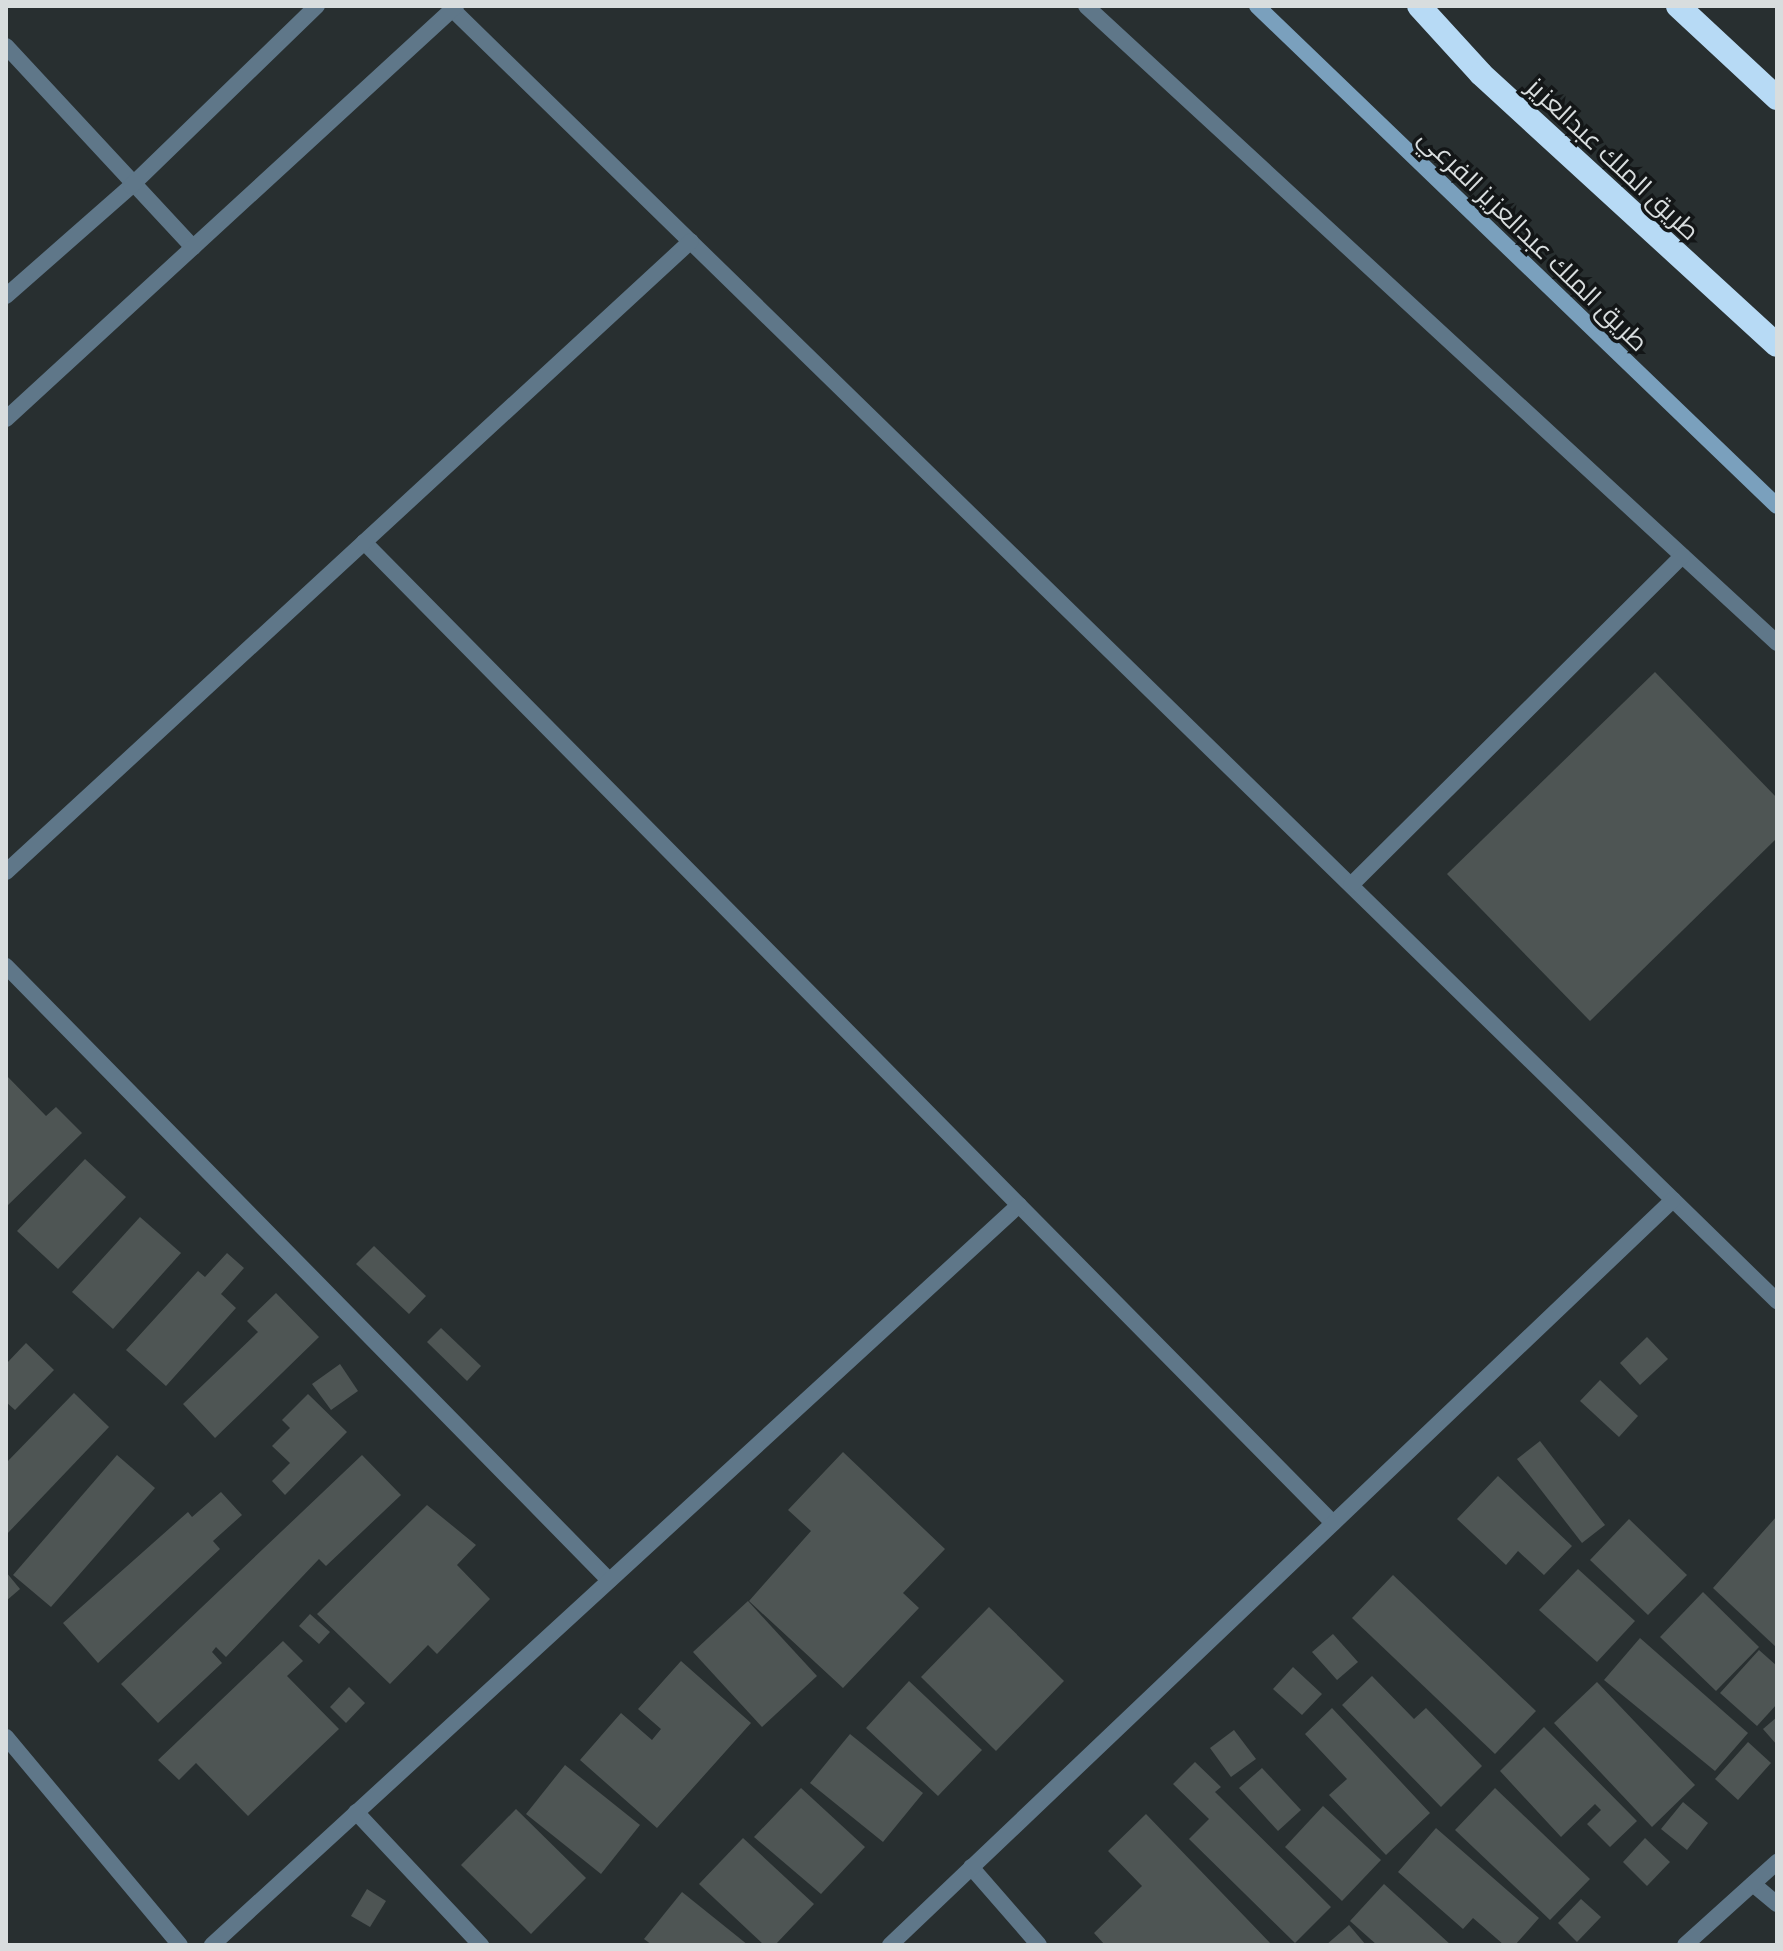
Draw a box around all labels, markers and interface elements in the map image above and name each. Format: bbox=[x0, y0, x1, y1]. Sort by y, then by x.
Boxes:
street label: طريق الملك عبدالعزيز bbox=[1521, 70, 1707, 246]
street label: طريق الملك عبدالعزيز الفرعي bbox=[1413, 121, 1655, 357]

